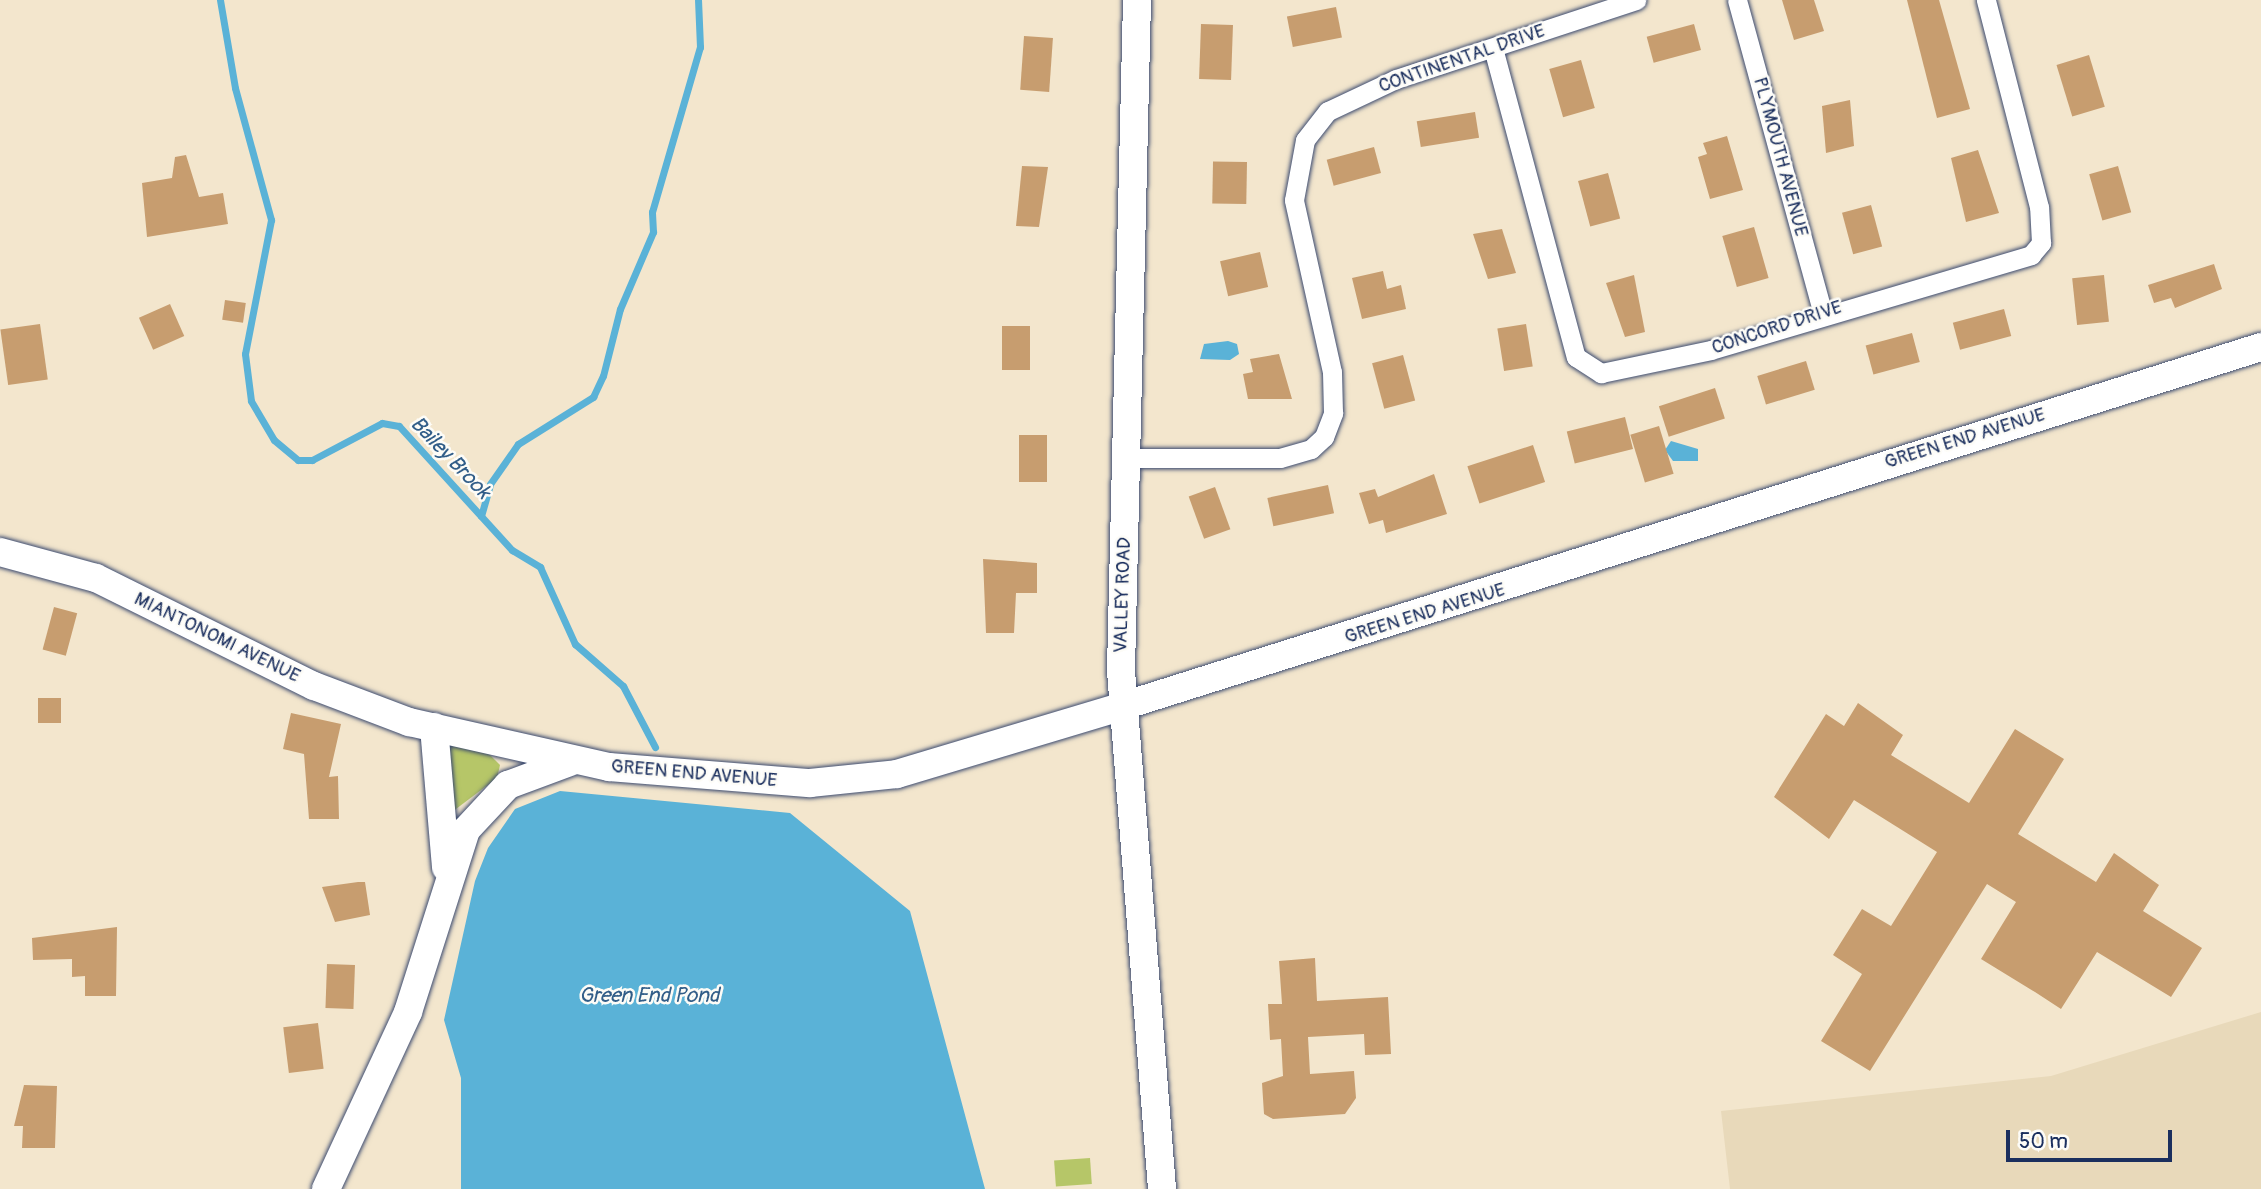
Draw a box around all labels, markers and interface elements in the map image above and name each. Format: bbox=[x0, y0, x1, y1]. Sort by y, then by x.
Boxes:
street label: CONTINENTAL DRIVE bbox=[1376, 20, 1548, 98]
street label: PLYMOUTH AVENUE bbox=[1748, 75, 1812, 239]
street label: CONCORD DRIVE bbox=[1709, 296, 1845, 360]
street label: GREEN END AVENUE bbox=[1882, 404, 2048, 474]
water label: Bailey Brook bbox=[405, 412, 495, 504]
street label: VALLEY ROAD bbox=[1110, 537, 1136, 653]
street label: GREEN END AVENUE bbox=[1342, 579, 1508, 649]
street label: MIANTONOMI AVENUE bbox=[130, 588, 304, 688]
street label: GREEN END AVENUE bbox=[610, 755, 778, 793]
water label: Green End Pond bbox=[579, 983, 719, 1009]
scale bar bbox=[2009, 1116, 2175, 1160]
text: 50 m bbox=[2019, 1128, 2068, 1155]

